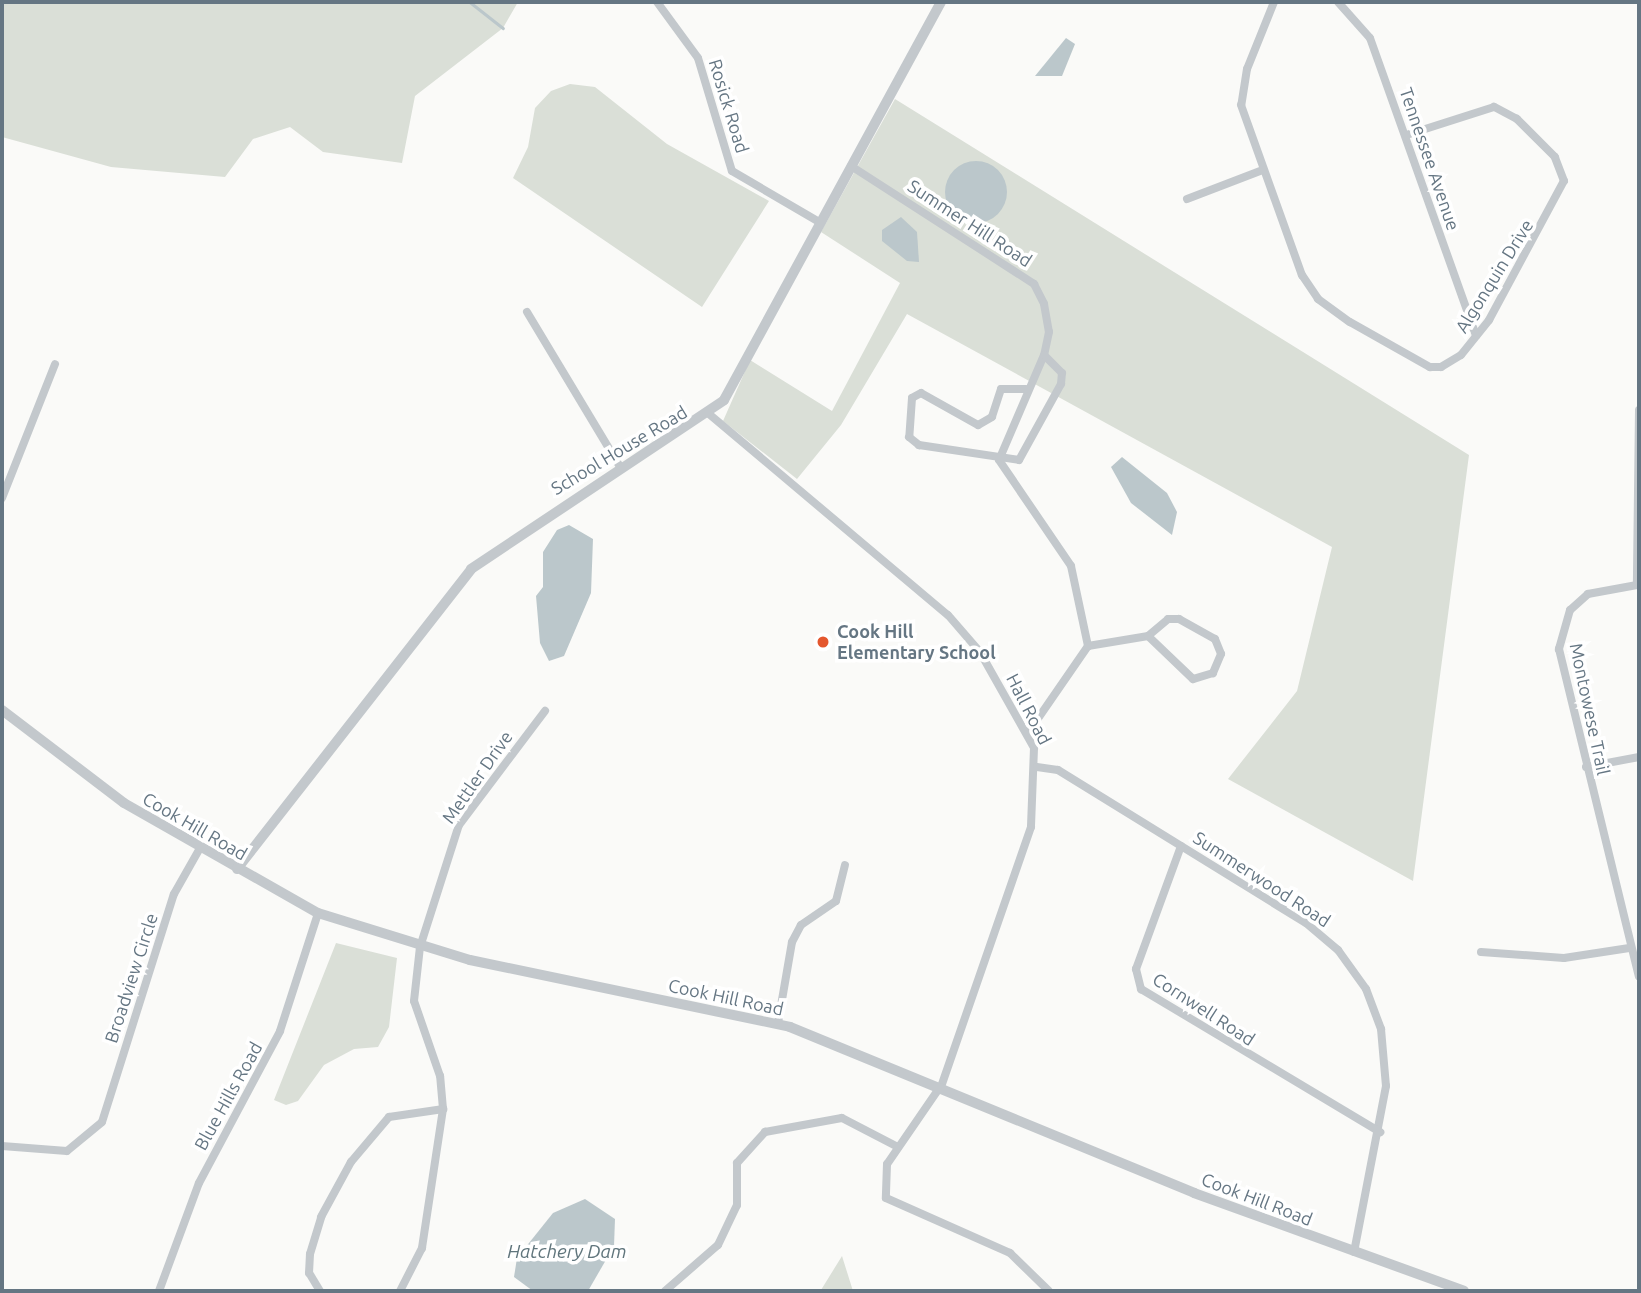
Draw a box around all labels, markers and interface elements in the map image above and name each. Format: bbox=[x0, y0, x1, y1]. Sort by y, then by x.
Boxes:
street label: Rosick Road bbox=[704, 56, 754, 156]
street label: Tennessee Avenue bbox=[1395, 85, 1465, 233]
street label: Summer Hill Road bbox=[904, 175, 1036, 271]
street label: Algonquin Drive bbox=[1450, 215, 1538, 337]
street label: School House Road bbox=[547, 401, 691, 499]
place label: Cook Hill Elementary School bbox=[837, 621, 996, 664]
marker: Cook Hill Elementary School bbox=[815, 634, 831, 650]
street label: Montowese Trail bbox=[1565, 641, 1615, 777]
street label: Hall Road bbox=[1002, 670, 1056, 748]
street label: Mettler Drive bbox=[437, 727, 517, 827]
street label: Cook Hill Road bbox=[139, 787, 251, 865]
street label: Summerwood Road bbox=[1189, 827, 1335, 931]
street label: Broadview Circle bbox=[100, 910, 162, 1046]
street label: Cornwell Road bbox=[1149, 968, 1259, 1050]
street label: Cook Hill Road bbox=[666, 974, 786, 1020]
street label: Blue Hills Road bbox=[189, 1038, 267, 1154]
street label: Cook Hill Road bbox=[1198, 1168, 1316, 1230]
water label: Hatchery Dam bbox=[507, 1241, 627, 1263]

